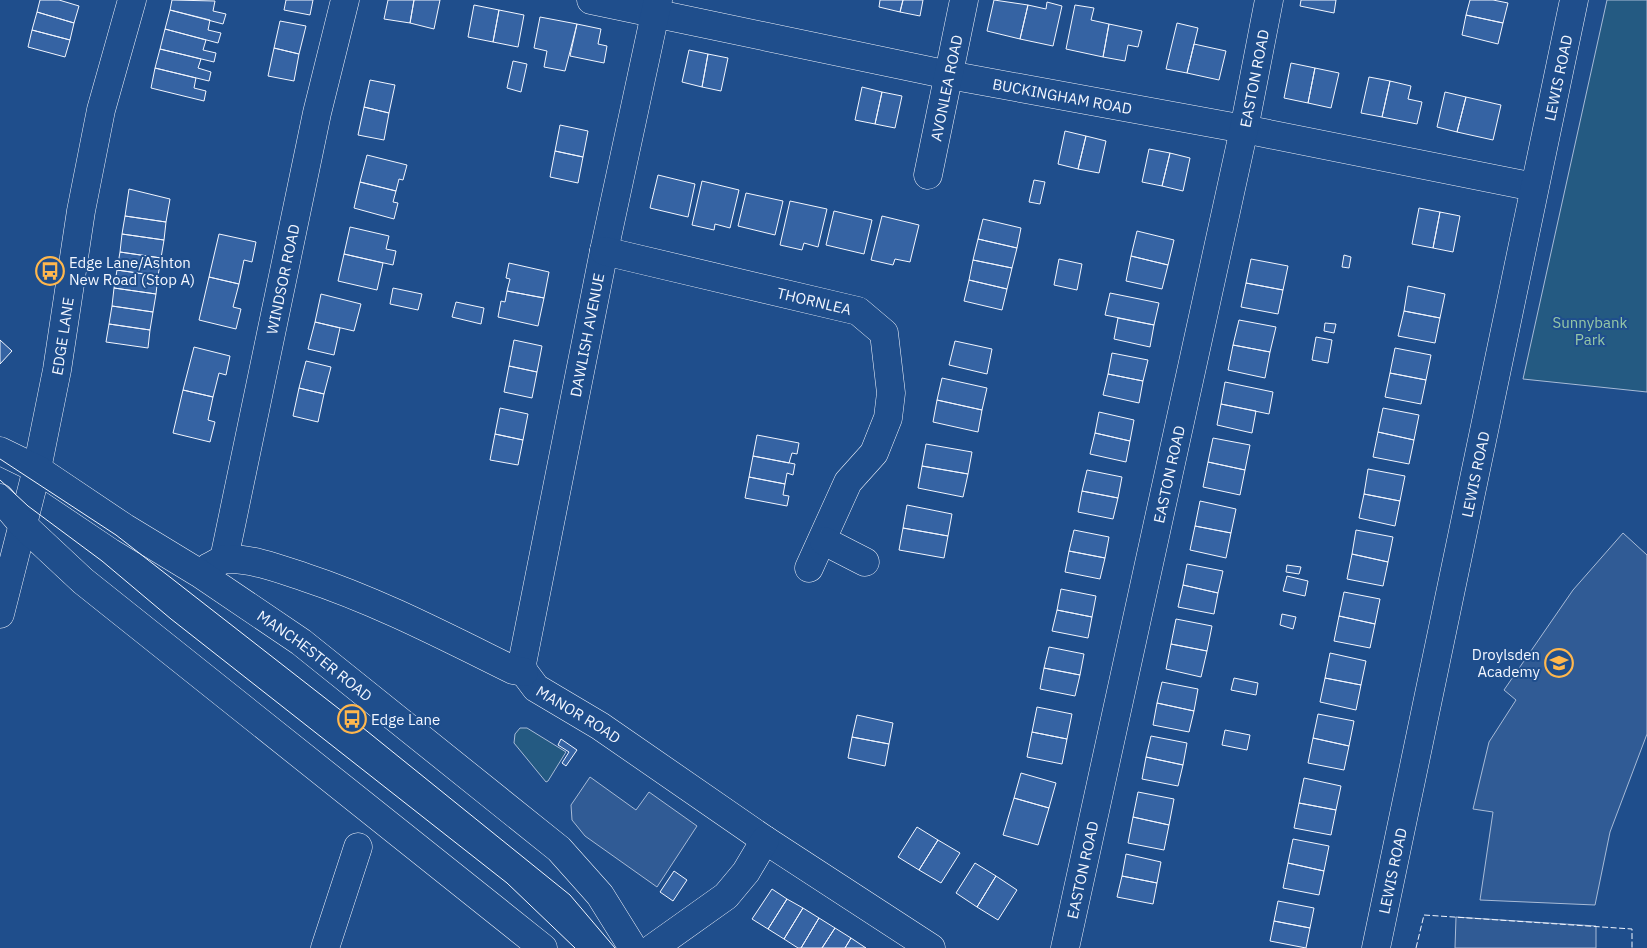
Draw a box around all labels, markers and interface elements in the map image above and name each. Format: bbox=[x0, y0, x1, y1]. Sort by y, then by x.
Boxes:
street label: EASTON ROAD bbox=[1235, 28, 1273, 129]
street label: AVONLEA ROAD bbox=[926, 33, 966, 143]
street label: LEWIS ROAD bbox=[1540, 33, 1576, 123]
street label: BUCKINGHAM ROAD bbox=[991, 74, 1134, 118]
street label: WINDSOR ROAD bbox=[262, 222, 303, 336]
place label: Edge Lane/Ashton New Road (Stop A) bbox=[69, 253, 195, 289]
bus stop icon: Edge Lane/Ashton New Road (Stop A) bbox=[35, 256, 65, 286]
street label: DAWLISH AVENUE bbox=[566, 272, 608, 398]
street label: THORNLEA bbox=[775, 283, 854, 319]
street label: EDGE LANE bbox=[47, 296, 77, 377]
park label: Sunnybank Park bbox=[1553, 313, 1627, 349]
street label: EASTON ROAD bbox=[1149, 424, 1188, 525]
street label: LEWIS ROAD bbox=[1457, 429, 1493, 519]
street label: MANCHESTER ROAD bbox=[254, 606, 376, 705]
place label: Droylsden Academy bbox=[1472, 645, 1541, 681]
school or university icon: Droylsden Academy bbox=[1544, 648, 1574, 678]
street label: MANOR ROAD bbox=[533, 681, 625, 747]
bus stop icon: Edge Lane bbox=[337, 704, 367, 734]
place label: Edge Lane bbox=[371, 710, 440, 729]
street label: EASTON ROAD bbox=[1062, 819, 1102, 920]
street label: LEWIS ROAD bbox=[1374, 826, 1410, 915]

